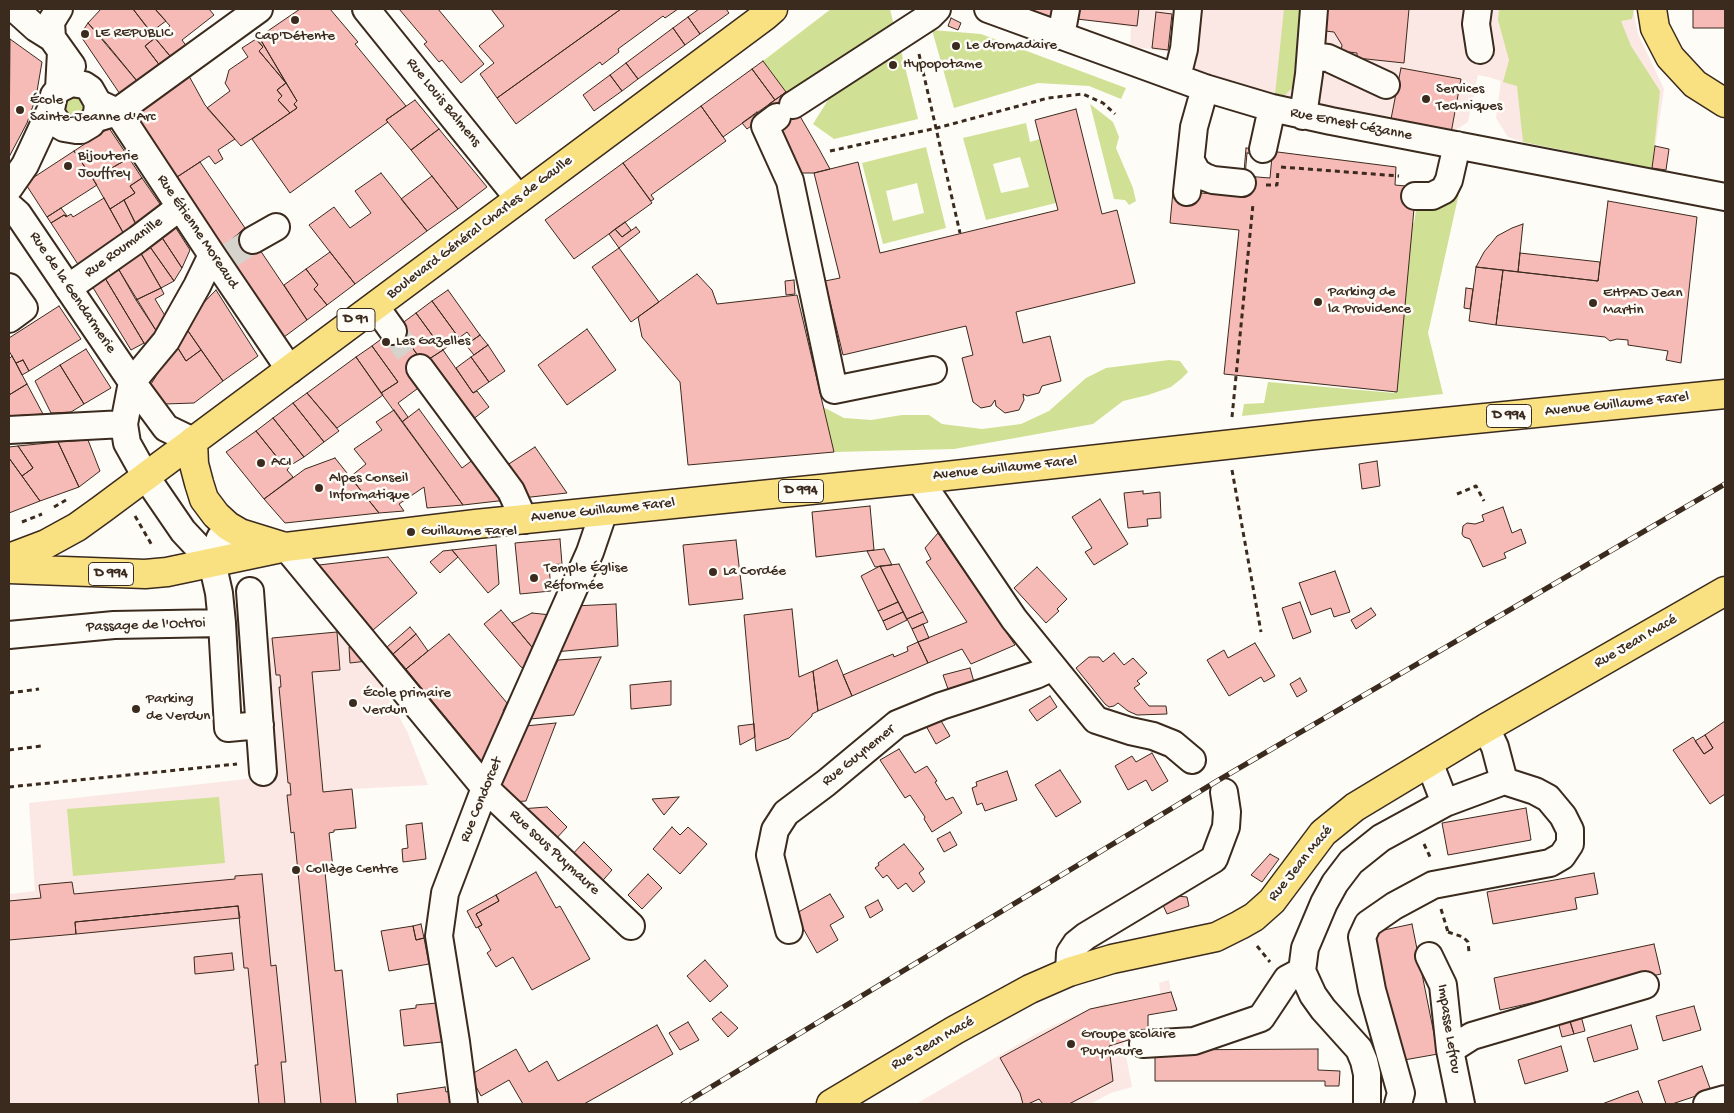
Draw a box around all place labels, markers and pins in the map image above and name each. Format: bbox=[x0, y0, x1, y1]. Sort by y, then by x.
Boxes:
marker: Cap'Détente bbox=[289, 14, 301, 26]
place label: LE REPUBLIC bbox=[95, 25, 172, 43]
marker: LE REPUBLIC bbox=[79, 28, 91, 40]
place label: Cap'Détente bbox=[255, 28, 335, 46]
place label: Le dromadaire bbox=[966, 37, 1057, 55]
marker: Le dromadaire bbox=[950, 40, 962, 52]
place label: Hypopotame bbox=[903, 56, 982, 74]
marker: Hypopotame bbox=[887, 59, 899, 71]
place label: Services Techniques bbox=[1436, 81, 1502, 116]
place label: École Sainte-Jeanne d'Arc bbox=[30, 92, 156, 127]
marker: Services Techniques bbox=[1420, 93, 1432, 105]
marker: École Sainte-Jeanne d'Arc bbox=[14, 104, 26, 116]
place label: Bijouterie Jouffrey bbox=[78, 148, 138, 183]
marker: Bijouterie Jouffrey bbox=[62, 160, 74, 172]
place label: Parking de la Providence bbox=[1328, 284, 1411, 319]
place label: EHPAD Jean Martin bbox=[1603, 285, 1683, 320]
marker: Parking de la Providence bbox=[1312, 296, 1324, 308]
marker: EHPAD Jean Martin bbox=[1587, 297, 1599, 309]
place label: Les Gazelles bbox=[396, 333, 470, 351]
marker: Les Gazelles bbox=[380, 336, 392, 348]
place label: ACI bbox=[271, 454, 292, 472]
marker: ACI bbox=[255, 457, 267, 469]
place label: Alpes Conseil Informatique bbox=[329, 470, 410, 505]
marker: Alpes Conseil Informatique bbox=[313, 482, 325, 494]
place label: Guillaume Farel bbox=[421, 523, 517, 541]
marker: Guillaume Farel bbox=[405, 526, 417, 538]
place label: Temple Église Réformée bbox=[544, 560, 628, 595]
place label: La Cordée bbox=[723, 563, 786, 581]
marker: La Cordée bbox=[707, 566, 719, 578]
marker: Temple Église Réformée bbox=[528, 572, 540, 584]
place label: École primaire Verdun bbox=[363, 685, 451, 720]
place label: Parking de Verdun bbox=[146, 691, 210, 726]
marker: École primaire Verdun bbox=[347, 697, 359, 709]
marker: Parking de Verdun bbox=[130, 703, 142, 715]
place label: Collège Centre bbox=[306, 861, 398, 879]
marker: Collège Centre bbox=[290, 864, 302, 876]
place label: Groupe scolaire Puymaure bbox=[1081, 1026, 1176, 1061]
marker: Groupe scolaire Puymaure bbox=[1065, 1038, 1077, 1050]

